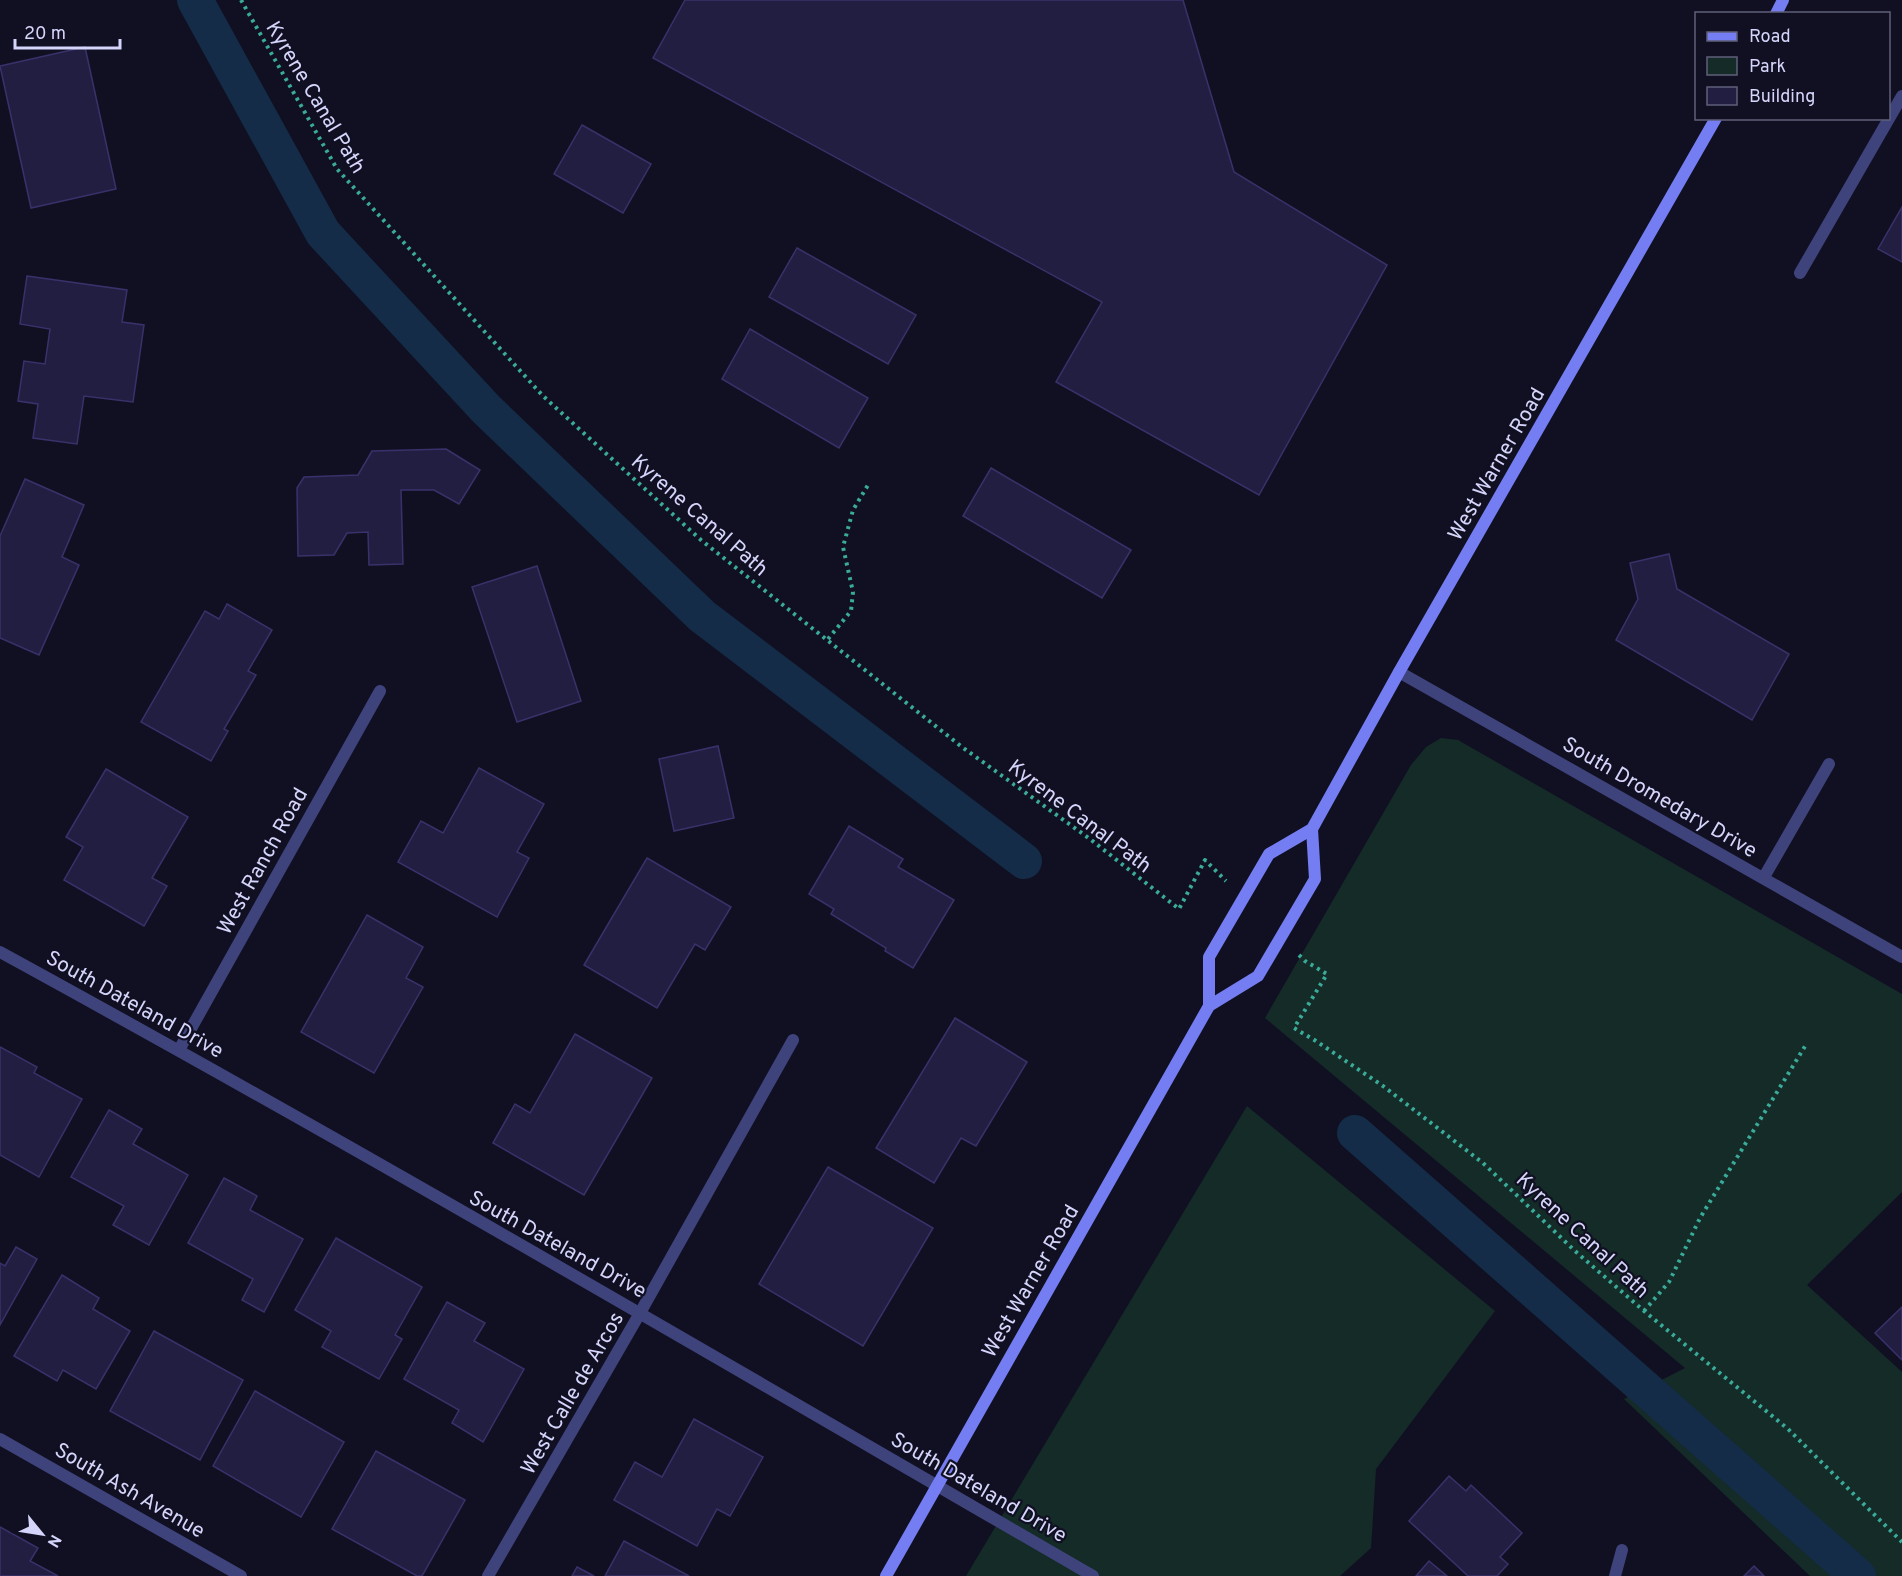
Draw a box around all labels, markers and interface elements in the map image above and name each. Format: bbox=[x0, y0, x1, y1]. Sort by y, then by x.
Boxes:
scale bar bbox=[15, 12, 120, 50]
legend bbox=[1695, 12, 1890, 120]
street label: Kyrene Canal Path bbox=[259, 17, 371, 179]
text: 20 m bbox=[24, 23, 66, 46]
text: Road bbox=[1749, 26, 1791, 49]
text: Park bbox=[1749, 56, 1786, 79]
text: Building bbox=[1749, 86, 1815, 109]
street label: West Warner Road bbox=[1443, 383, 1552, 546]
street label: Kyrene Canal Path bbox=[625, 449, 773, 583]
street label: South Dromedary Drive bbox=[1557, 731, 1762, 865]
street label: Kyrene Canal Path bbox=[1002, 754, 1156, 880]
street label: West Ranch Road bbox=[212, 784, 315, 940]
street label: South Dateland Drive bbox=[41, 945, 228, 1065]
street label: Kyrene Canal Path bbox=[1509, 1167, 1654, 1305]
street label: South Dateland Drive bbox=[464, 1185, 651, 1305]
street label: West Warner Road bbox=[977, 1200, 1086, 1363]
street label: West Calle de Arcos bbox=[516, 1307, 631, 1480]
street label: South Dateland Drive bbox=[885, 1427, 1071, 1550]
street label: South Ash Avenue bbox=[49, 1437, 209, 1545]
north arrow bbox=[12, 1504, 72, 1564]
text: N bbox=[42, 1531, 65, 1550]

